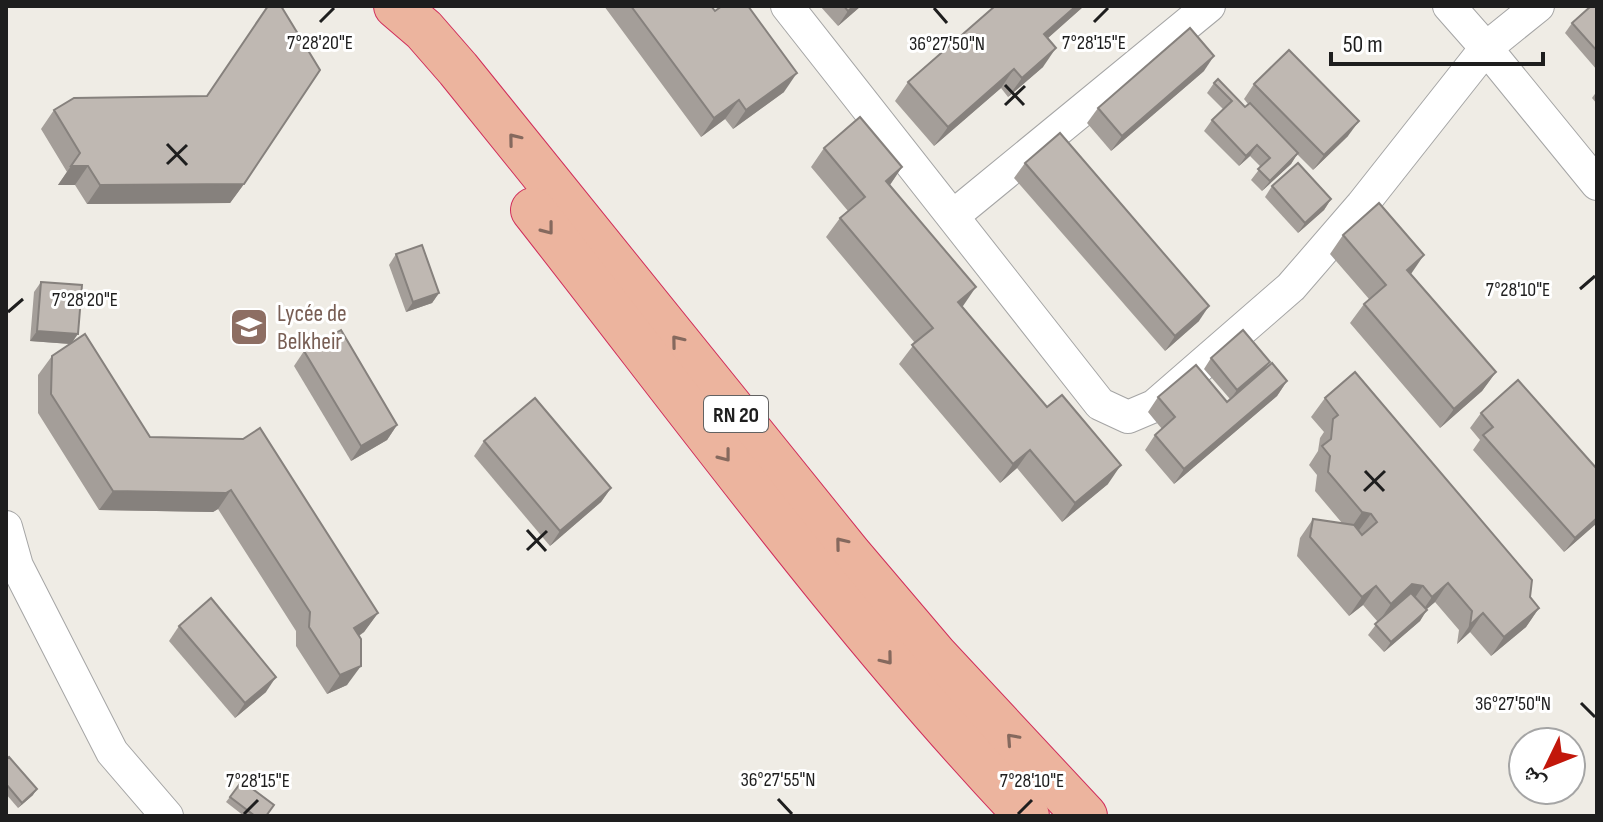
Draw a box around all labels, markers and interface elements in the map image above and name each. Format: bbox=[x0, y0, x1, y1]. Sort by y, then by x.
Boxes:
scale bar bbox=[1331, 16, 1543, 66]
text: 50 m bbox=[1343, 30, 1383, 59]
text: 7°28'20"E bbox=[287, 31, 353, 55]
text: 7°28'15"E bbox=[1062, 31, 1126, 55]
text: 36°27'50"N bbox=[909, 32, 985, 56]
one-way arrow bbox=[509, 134, 524, 148]
one-way arrow bbox=[538, 220, 553, 234]
text: 7°28'10"E bbox=[1486, 278, 1550, 302]
text: 7°28'20"E bbox=[52, 288, 118, 312]
place label: Lycée de Belkheir bbox=[277, 299, 347, 356]
school or university icon: Lycée de Belkheir bbox=[228, 306, 270, 348]
one-way arrow bbox=[673, 335, 687, 350]
road number: RN 20 bbox=[704, 396, 768, 432]
one-way arrow bbox=[716, 447, 730, 462]
one-way arrow bbox=[836, 538, 850, 553]
one-way arrow bbox=[877, 650, 892, 664]
text: 36°27'50"N bbox=[1475, 692, 1551, 716]
north arrow bbox=[1507, 726, 1587, 806]
one-way arrow bbox=[1007, 734, 1021, 749]
text: ش bbox=[1516, 761, 1551, 796]
text: 36°27'55"N bbox=[740, 768, 816, 792]
text: 7°28'15"E bbox=[226, 769, 290, 793]
text: 7°28'10"E bbox=[1000, 769, 1064, 793]

